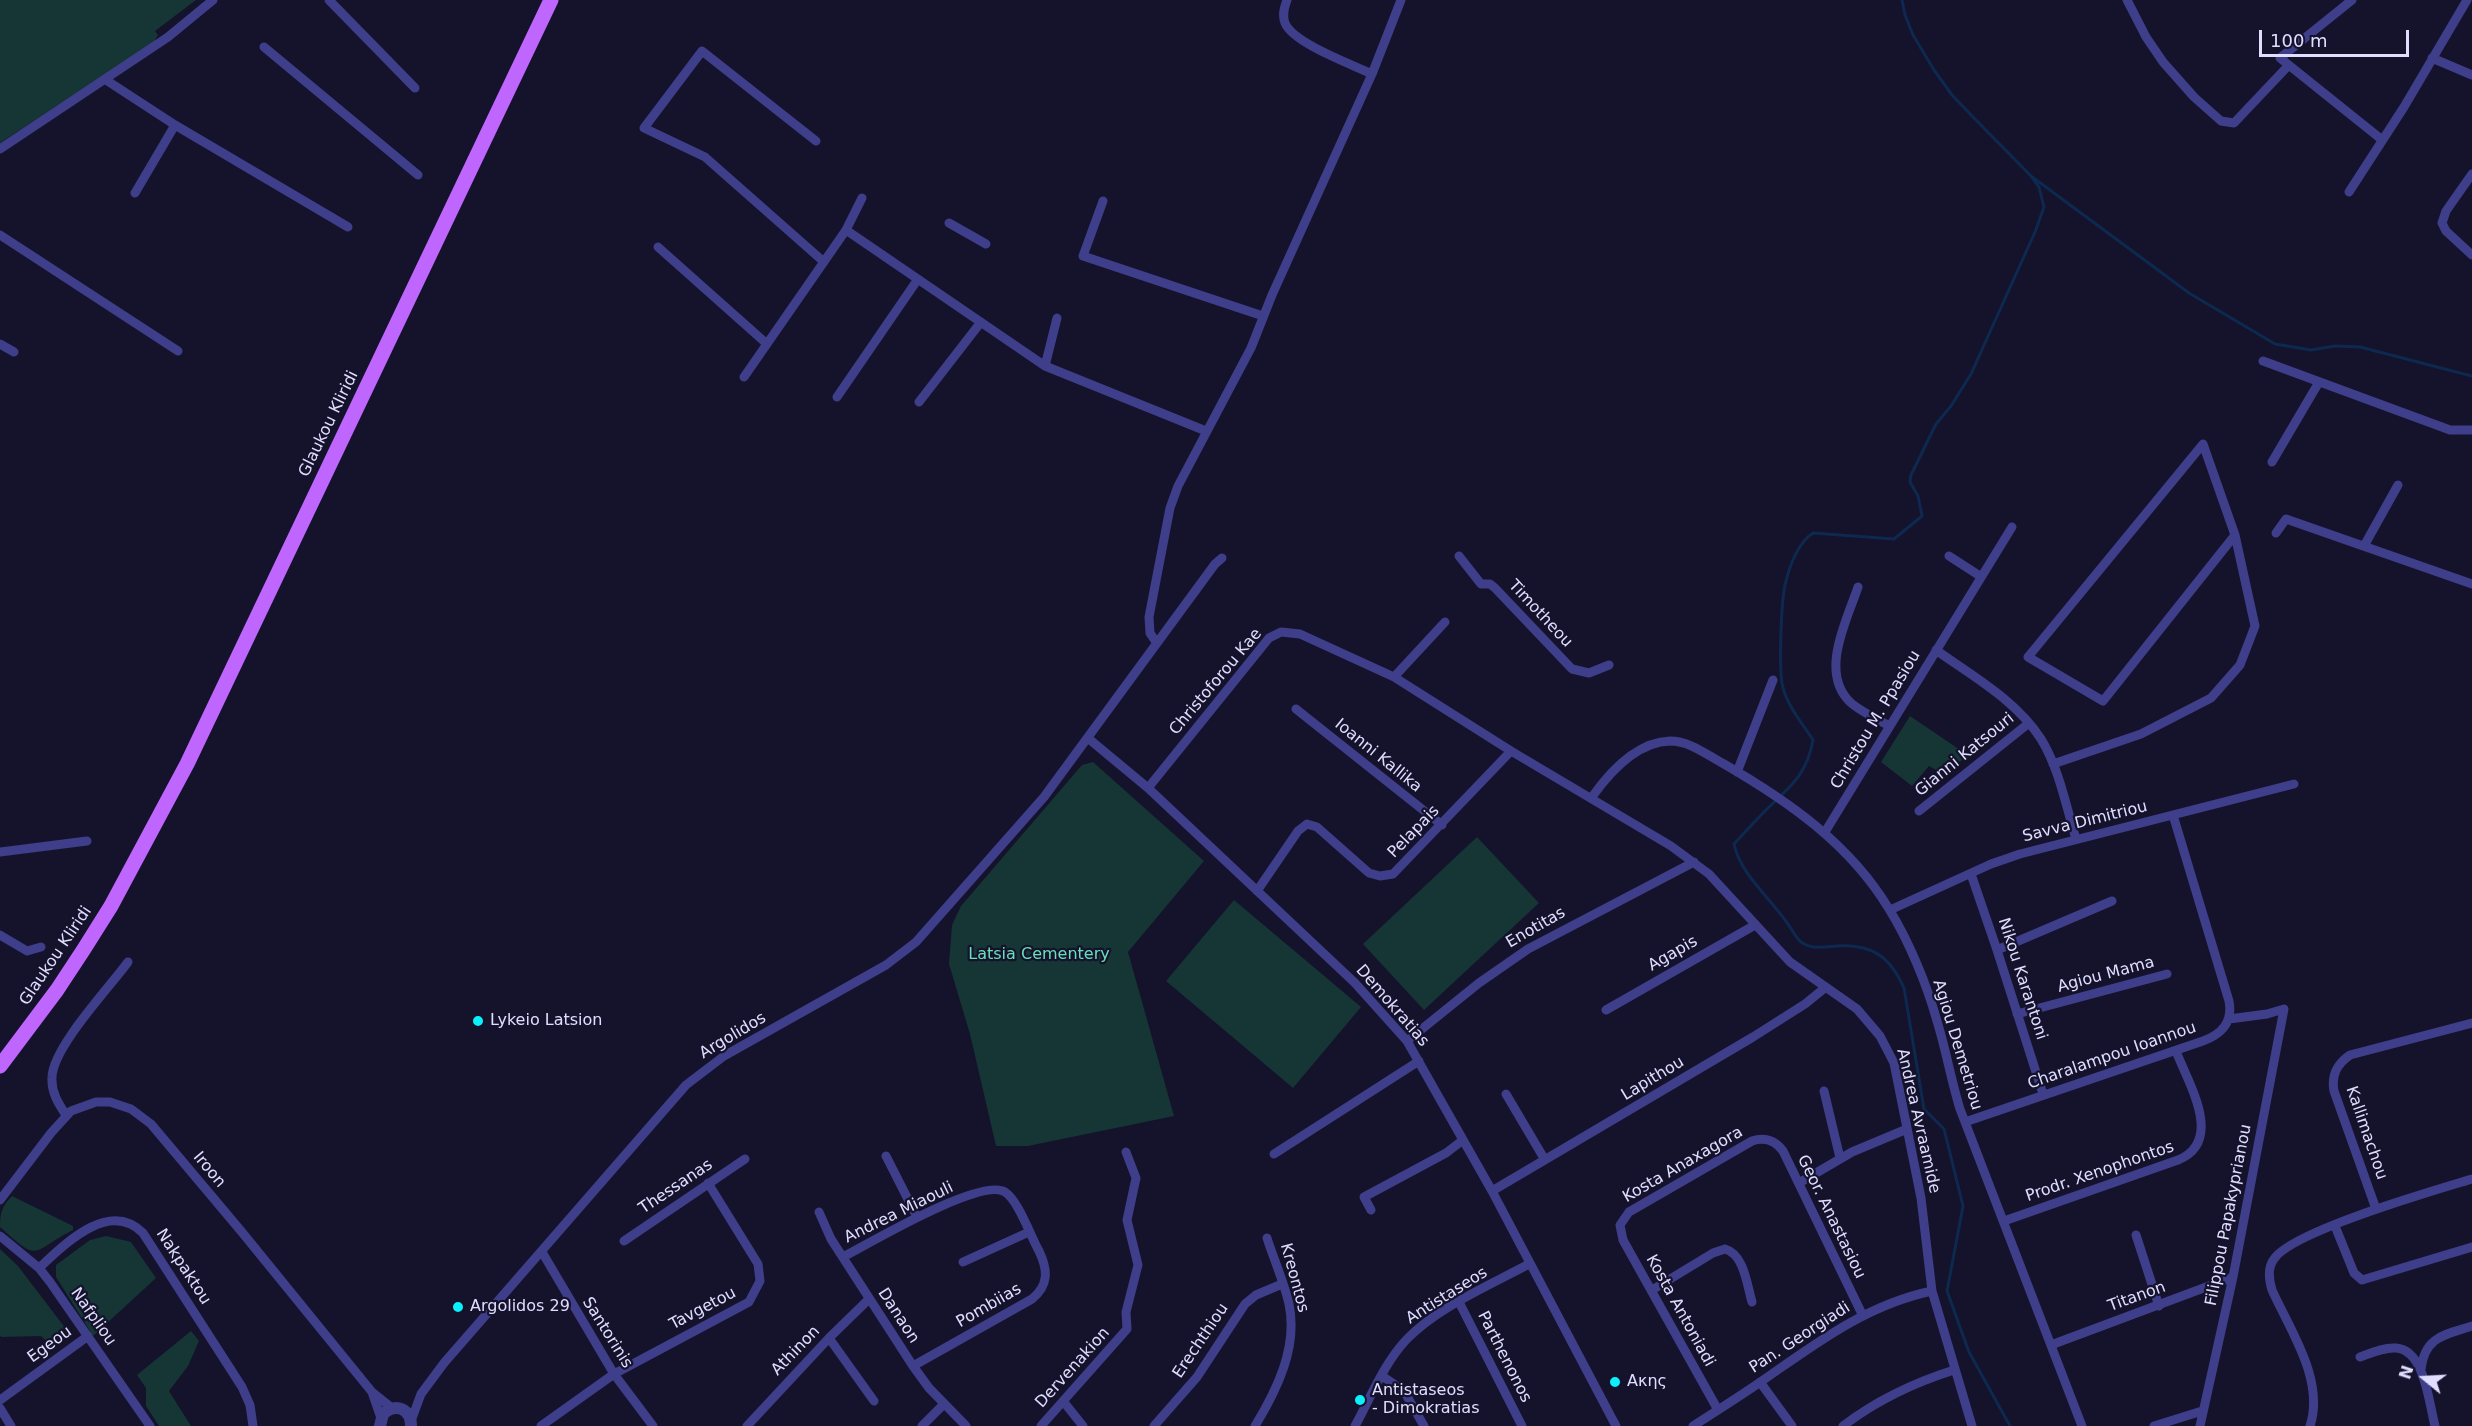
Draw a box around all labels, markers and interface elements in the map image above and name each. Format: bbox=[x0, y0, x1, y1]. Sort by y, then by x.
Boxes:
scale bar bbox=[2262, 18, 2412, 56]
text: 100 m bbox=[2270, 30, 2328, 51]
street label: Glaukou Kliridi bbox=[295, 368, 363, 480]
street label: Timotheou bbox=[1504, 576, 1576, 652]
street label: Christoforou Kae bbox=[1166, 625, 1266, 739]
street label: Christou M. Ppasiou bbox=[1827, 647, 1925, 793]
street label: Gianni Katsouri bbox=[1912, 709, 2018, 801]
street label: Ioanni Kallika bbox=[1331, 715, 1425, 797]
street label: Savva Dimitriou bbox=[2021, 797, 2149, 847]
street label: Pelapais bbox=[1384, 802, 1444, 862]
street label: Glaukou Kliridi bbox=[16, 903, 96, 1009]
street label: Enotitas bbox=[1503, 903, 1569, 953]
street label: Nikou Karantoni bbox=[1993, 915, 2051, 1043]
street label: Agapis bbox=[1645, 932, 1701, 976]
park label: Latsia Cementery bbox=[968, 945, 1110, 965]
street label: Agiou Mama bbox=[2055, 953, 2157, 997]
street label: Demokratias bbox=[1351, 961, 1433, 1051]
street label: Agiou Demetriou bbox=[1928, 977, 1986, 1113]
street label: Argolidos bbox=[696, 1009, 770, 1063]
place label: Lykeio Latsion bbox=[490, 1011, 602, 1031]
marker: Lykeio Latsion bbox=[471, 1014, 485, 1028]
street label: Charalampou Ioannou bbox=[2025, 1018, 2199, 1094]
street label: Andrea Avraamide bbox=[1892, 1047, 1944, 1195]
street label: Lapithou bbox=[1618, 1053, 1688, 1105]
street label: Kallimachou bbox=[2341, 1084, 2391, 1182]
street label: Kosta Anaxagora bbox=[1620, 1123, 1746, 1207]
street label: Filippou Papakyprianou bbox=[2202, 1123, 2256, 1307]
street label: Prodr. Xenophontos bbox=[2023, 1138, 2177, 1206]
street label: Iroon bbox=[189, 1148, 229, 1192]
street label: Geor. Anastasiou bbox=[1793, 1152, 1869, 1282]
street label: Thessanas bbox=[636, 1155, 716, 1219]
street label: Andrea Miaouli bbox=[841, 1178, 957, 1248]
street label: Nakpaktou bbox=[151, 1226, 215, 1308]
street label: Kreontos bbox=[1276, 1241, 1312, 1315]
street label: Kosta Antoniadi bbox=[1641, 1252, 1719, 1370]
street label: Antistaseos bbox=[1403, 1263, 1491, 1329]
street label: Titanon bbox=[2106, 1278, 2168, 1316]
street label: Pombiias bbox=[953, 1280, 1025, 1332]
street label: Tavgetou bbox=[666, 1283, 740, 1335]
street label: Nafpliou bbox=[66, 1284, 120, 1350]
street label: Danaon bbox=[873, 1285, 923, 1347]
street label: Santorinis bbox=[578, 1294, 636, 1372]
place label: Argolidos 29 bbox=[470, 1297, 570, 1317]
street label: Pan. Georgiadi bbox=[1746, 1298, 1854, 1378]
marker: Argolidos 29 bbox=[451, 1300, 465, 1314]
street label: Erechthiou bbox=[1169, 1300, 1233, 1382]
street label: Parthenonos bbox=[1473, 1308, 1535, 1406]
street label: Athinon bbox=[768, 1322, 824, 1380]
street label: Egeou bbox=[24, 1323, 76, 1367]
street label: Dervenakion bbox=[1032, 1324, 1114, 1412]
north arrow bbox=[2394, 1348, 2454, 1408]
text: N bbox=[2395, 1363, 2418, 1382]
place label: Ακης bbox=[1627, 1372, 1667, 1392]
marker: Ακης bbox=[1608, 1375, 1622, 1389]
place label: Antistaseos - Dimokratias bbox=[1372, 1381, 1480, 1419]
marker: Antistaseos - Dimokratias bbox=[1353, 1393, 1367, 1407]

